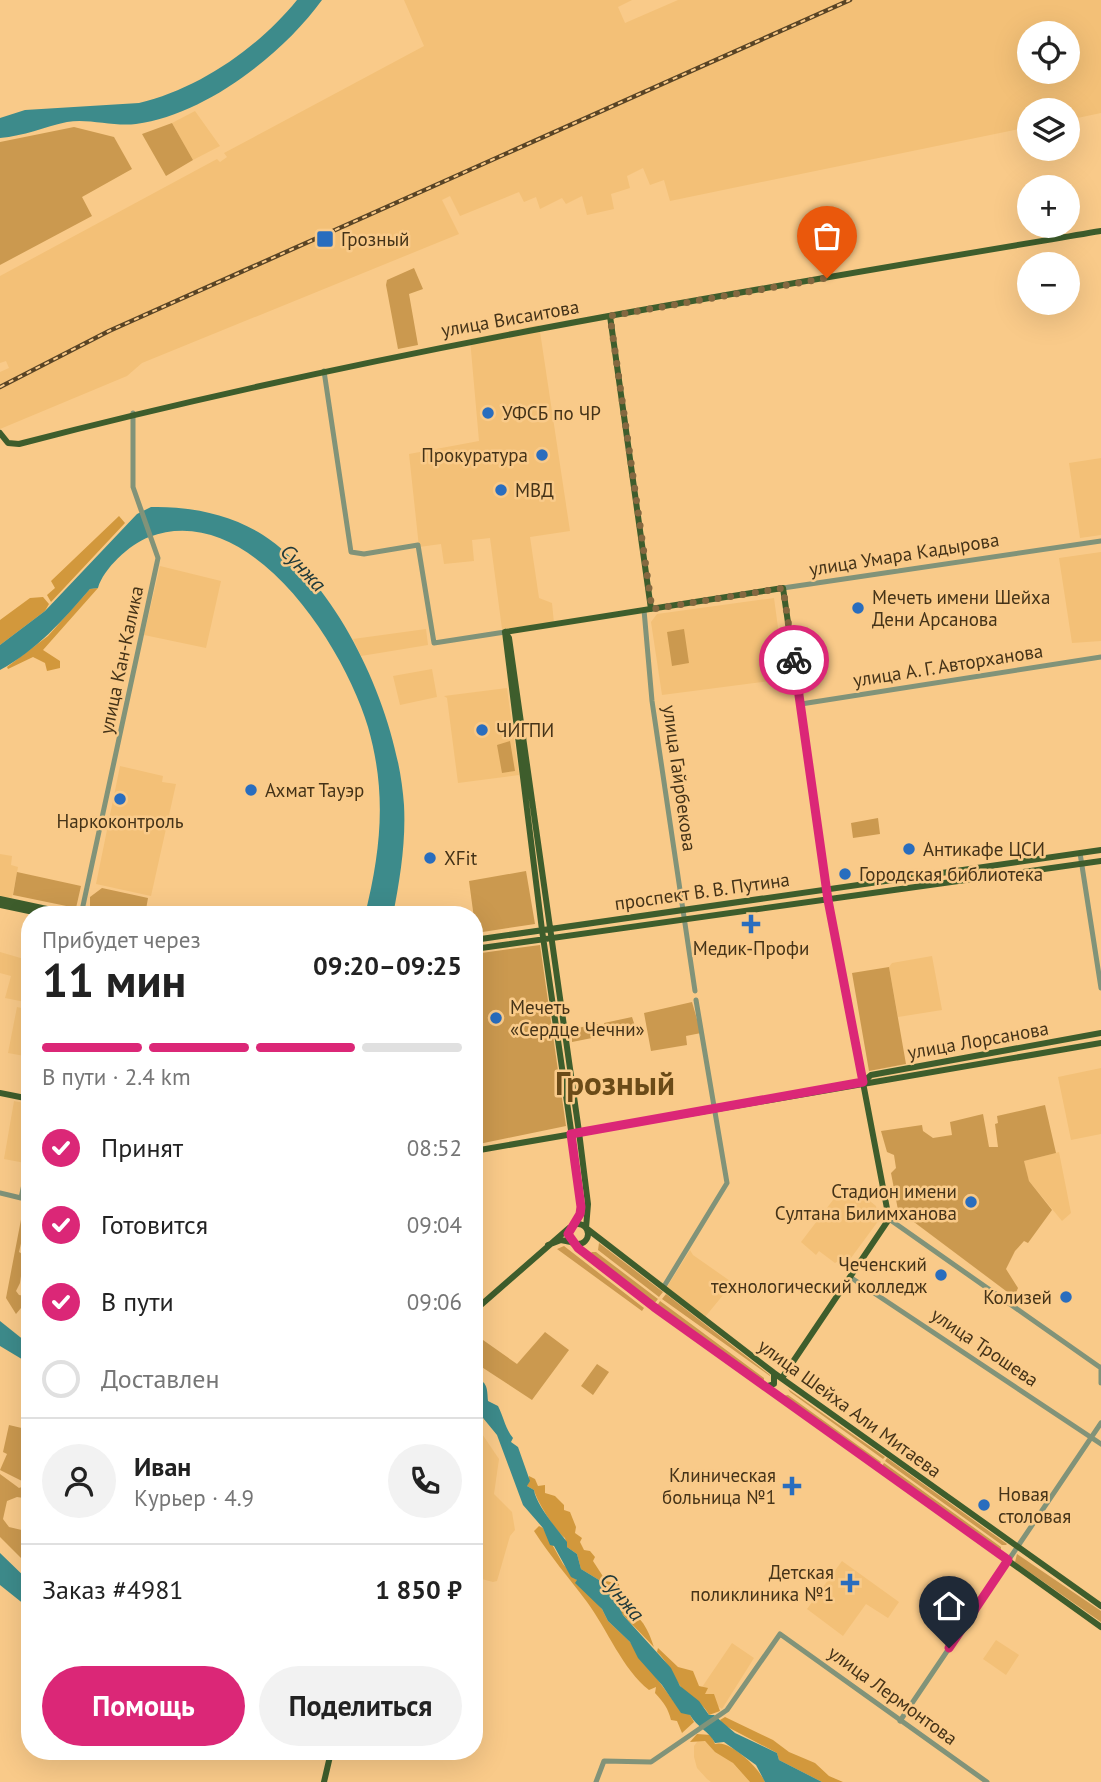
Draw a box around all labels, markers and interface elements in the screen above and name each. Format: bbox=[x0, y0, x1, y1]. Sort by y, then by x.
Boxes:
map controls bbox=[1017, 21, 1080, 315]
button: locate bbox=[1017, 21, 1080, 84]
button: layers bbox=[1017, 98, 1080, 161]
button: + bbox=[1017, 175, 1080, 238]
pin bbox=[797, 206, 857, 278]
icon: bag bbox=[808, 217, 846, 255]
place label: Грозный bbox=[341, 227, 409, 251]
marker: Грозный bbox=[315, 229, 335, 249]
button: − bbox=[1017, 252, 1080, 315]
street label: улица Висаитова bbox=[439, 294, 581, 342]
place label: УФСБ по ЧР bbox=[502, 401, 601, 425]
marker: УФСБ по ЧР bbox=[480, 405, 496, 421]
place label: Прокуратура bbox=[421, 443, 528, 467]
marker: Прокуратура bbox=[534, 447, 550, 463]
place label: МВД bbox=[515, 478, 554, 502]
marker: МВД bbox=[493, 482, 509, 498]
street label: улица Умара Кадырова bbox=[807, 527, 1001, 581]
water label: Сунжа bbox=[275, 538, 333, 598]
street label: улица Кан-Калика bbox=[94, 584, 148, 736]
place label: Мечеть имени Шейха Дени Арсанова bbox=[872, 585, 1050, 631]
marker: Мечеть имени Шейха Дени Арсанова bbox=[850, 600, 866, 616]
courier bbox=[759, 625, 829, 695]
street label: улица А. Г. Авторханова bbox=[851, 638, 1045, 692]
icon: bike bbox=[775, 641, 813, 679]
street label: улица Гайрбекова bbox=[658, 703, 702, 853]
place label: ЧИГПИ bbox=[496, 718, 554, 742]
marker: ЧИГПИ bbox=[474, 722, 490, 738]
place label: Ахмат Тауэр bbox=[265, 778, 364, 802]
marker: Ахмат Тауэр bbox=[243, 782, 259, 798]
marker: Наркоконтроль bbox=[112, 791, 128, 807]
place label: Наркоконтроль bbox=[56, 809, 184, 833]
place label: Антикафе ЦСИ bbox=[923, 837, 1045, 861]
marker: Антикафе ЦСИ bbox=[901, 841, 917, 857]
place label: XFit bbox=[444, 846, 478, 870]
marker: XFit bbox=[422, 850, 438, 866]
place label: Городская библиотека bbox=[859, 862, 1043, 886]
marker: Городская библиотека bbox=[837, 866, 853, 882]
street label: проспект В. В. Путина bbox=[613, 867, 791, 915]
marker: Медик-Профи bbox=[741, 914, 761, 934]
text: Прибудет через bbox=[42, 925, 201, 954]
place label: Медик-Профи bbox=[693, 936, 809, 960]
text: 09:20–09:25 bbox=[313, 949, 462, 982]
text: 11 мин bbox=[42, 950, 186, 1010]
place label: Мечеть «Сердце Чечни» bbox=[510, 995, 645, 1041]
marker: Мечеть «Сердце Чечни» bbox=[488, 1010, 504, 1026]
street label: улица Лорсанова bbox=[906, 1016, 1050, 1064]
district label: Грозный bbox=[555, 1061, 675, 1104]
text: В пути · 2.4 km bbox=[42, 1062, 191, 1091]
icon: check bbox=[42, 1129, 80, 1167]
text: Принят bbox=[101, 1131, 183, 1164]
text: 08:52 bbox=[407, 1133, 462, 1162]
place label: Стадион имени Султана Билимханова bbox=[775, 1179, 957, 1225]
marker: Стадион имени Султана Билимханова bbox=[963, 1194, 979, 1210]
icon: check bbox=[42, 1206, 80, 1244]
text: Готовится bbox=[101, 1208, 208, 1241]
text: 09:04 bbox=[407, 1210, 462, 1239]
place label: Чеченский технологический колледж bbox=[711, 1252, 927, 1298]
marker: Чеченский технологический колледж bbox=[933, 1267, 949, 1283]
icon: check bbox=[42, 1283, 80, 1321]
text: В пути bbox=[101, 1285, 174, 1318]
place label: Колизей bbox=[983, 1285, 1052, 1309]
text: 09:06 bbox=[407, 1287, 462, 1316]
marker: Колизей bbox=[1058, 1289, 1074, 1305]
street label: улица Трошева bbox=[927, 1302, 1043, 1392]
street label: улица Шейха Али Митаева bbox=[754, 1333, 946, 1483]
text: Доставлен bbox=[101, 1362, 220, 1395]
button: person bbox=[42, 1444, 116, 1518]
button: phone bbox=[388, 1444, 462, 1518]
text: Иван bbox=[134, 1450, 191, 1483]
place label: Клиническая больница №1 bbox=[662, 1463, 776, 1509]
marker: Клиническая больница №1 bbox=[782, 1476, 802, 1496]
place label: Новая столовая bbox=[998, 1482, 1071, 1528]
text: Курьер · 4.9 bbox=[134, 1483, 254, 1512]
marker: Новая столовая bbox=[976, 1497, 992, 1513]
place label: Детская поликлиника №1 bbox=[690, 1560, 834, 1606]
water label: Сунжа bbox=[594, 1567, 651, 1627]
text: Заказ #4981 bbox=[42, 1573, 184, 1606]
text: 1 850 ₽ bbox=[375, 1573, 462, 1606]
marker: Детская поликлиника №1 bbox=[840, 1573, 860, 1593]
pin bbox=[919, 1576, 979, 1648]
icon: home bbox=[930, 1587, 968, 1625]
street label: улица Лермонтова bbox=[824, 1640, 962, 1750]
button: Помощь bbox=[42, 1666, 245, 1746]
button: Поделиться bbox=[259, 1666, 462, 1746]

